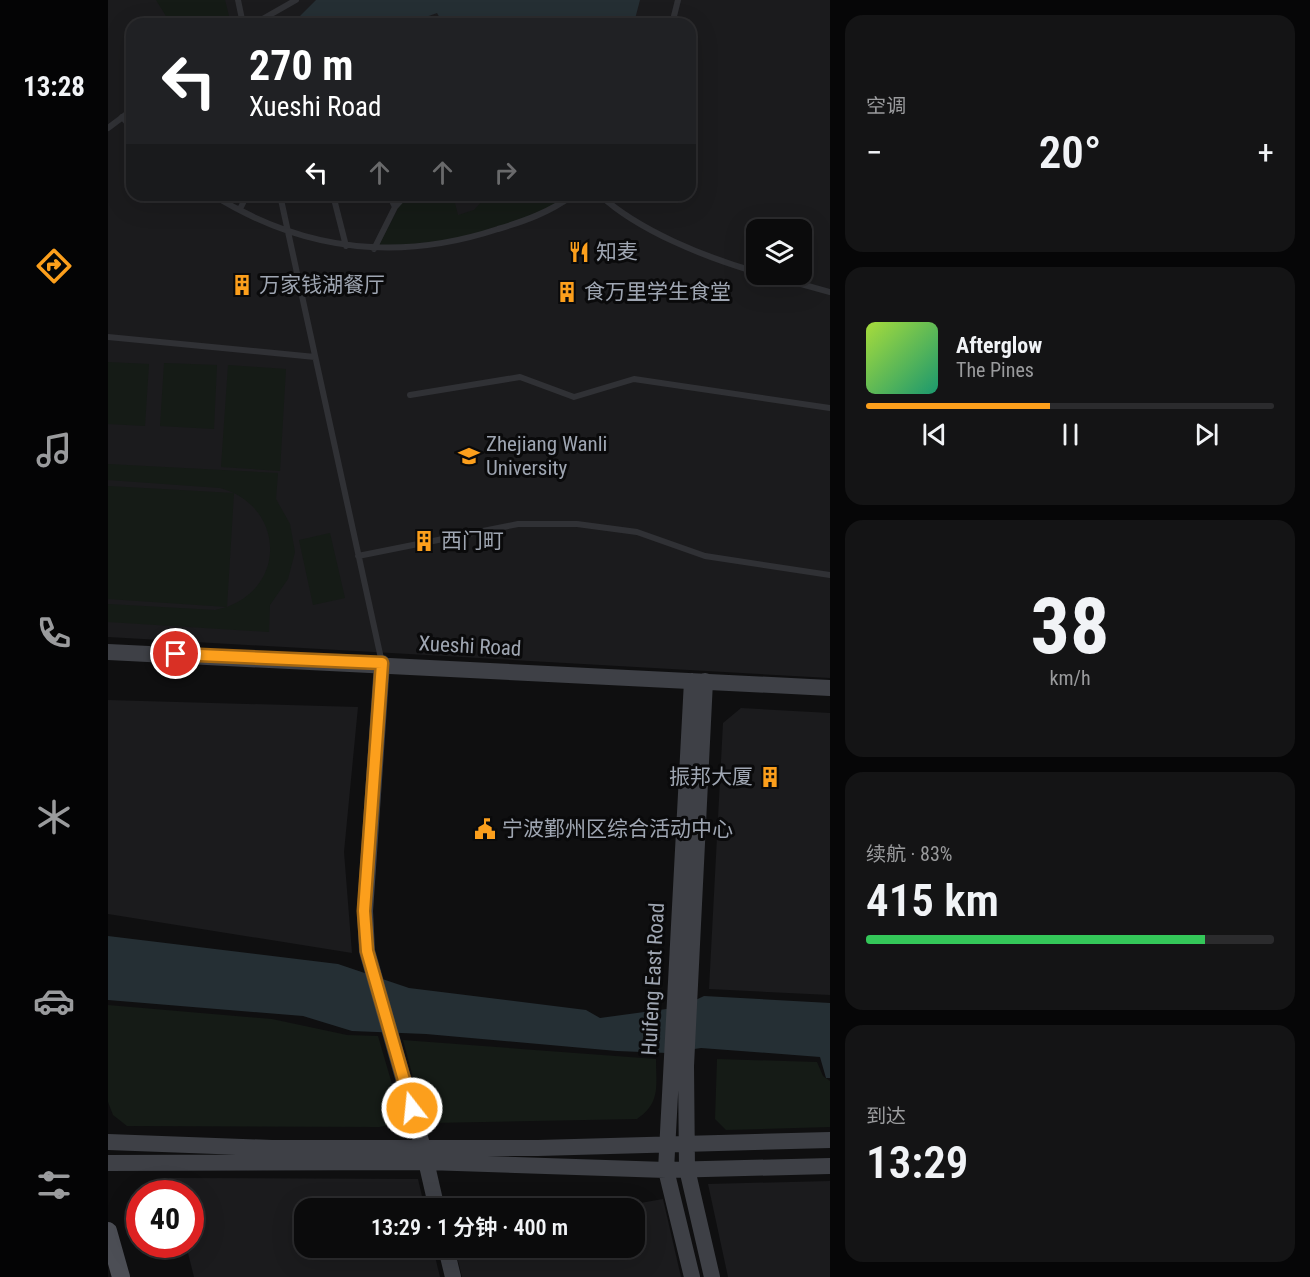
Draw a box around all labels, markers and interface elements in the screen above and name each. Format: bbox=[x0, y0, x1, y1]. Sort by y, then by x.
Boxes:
text: 270 m bbox=[249, 41, 354, 90]
icon: left bbox=[150, 42, 228, 120]
text: 13:28 bbox=[23, 71, 85, 103]
text: Xueshi Road bbox=[249, 91, 381, 123]
text: 空调 bbox=[866, 94, 906, 118]
text: 20° bbox=[1039, 126, 1101, 179]
text: − bbox=[866, 133, 883, 172]
text: + bbox=[1258, 133, 1274, 172]
icon: left bbox=[300, 156, 333, 189]
icon: ahead bbox=[363, 156, 396, 189]
icon: ahead bbox=[426, 156, 459, 189]
icon: right bbox=[489, 156, 522, 189]
map controls bbox=[746, 219, 812, 285]
button: layers bbox=[746, 219, 812, 285]
restaurant icon: 知麦 bbox=[567, 240, 591, 264]
place label: 知麦 bbox=[596, 240, 638, 264]
icon: directions bbox=[33, 245, 75, 287]
building icon: 万家钱湖餐厅 bbox=[230, 273, 254, 297]
place label: 万家钱湖餐厅 bbox=[259, 273, 385, 297]
building icon: 食万里学生食堂 bbox=[555, 280, 579, 304]
place label: 食万里学生食堂 bbox=[584, 280, 731, 304]
text: Afterglow bbox=[956, 333, 1042, 358]
text: The Pines bbox=[956, 358, 1034, 382]
icon: previous bbox=[918, 418, 951, 451]
icon: pause bbox=[1054, 418, 1087, 451]
icon: next bbox=[1190, 418, 1223, 451]
icon: music bbox=[33, 429, 75, 471]
place label: Zhejiang Wanli University bbox=[486, 432, 607, 480]
school or university icon: Zhejiang Wanli University bbox=[457, 444, 481, 468]
building icon: 西门町 bbox=[412, 529, 436, 553]
place label: 西门町 bbox=[441, 529, 504, 553]
text: 38 bbox=[1031, 581, 1109, 672]
icon: phone bbox=[33, 612, 75, 654]
pin bbox=[150, 628, 201, 679]
street label: Xueshi Road bbox=[418, 631, 522, 661]
icon: arrive bbox=[159, 637, 192, 670]
text: km/h bbox=[1049, 666, 1091, 690]
place label: 振邦大厦 bbox=[669, 765, 753, 789]
building icon: 振邦大厦 bbox=[758, 765, 782, 789]
icon: climate bbox=[33, 796, 75, 838]
public building icon: 宁波鄞州区综合活动中心 bbox=[473, 817, 497, 841]
place label: 宁波鄞州区综合活动中心 bbox=[502, 817, 733, 841]
text: 续航 · 83% bbox=[866, 842, 952, 866]
text: 415 km bbox=[866, 874, 999, 927]
street label: Huifeng East Road bbox=[637, 902, 669, 1056]
icon: car bbox=[33, 980, 75, 1022]
position arrow bbox=[380, 1076, 444, 1140]
text: 到达 bbox=[866, 1104, 906, 1128]
text: 13:29 bbox=[866, 1136, 968, 1189]
icon: filters bbox=[33, 1164, 75, 1206]
speed limit sign: 40 bbox=[126, 1180, 204, 1258]
text: 13:29 · 1 分钟 · 400 m bbox=[371, 1215, 568, 1240]

